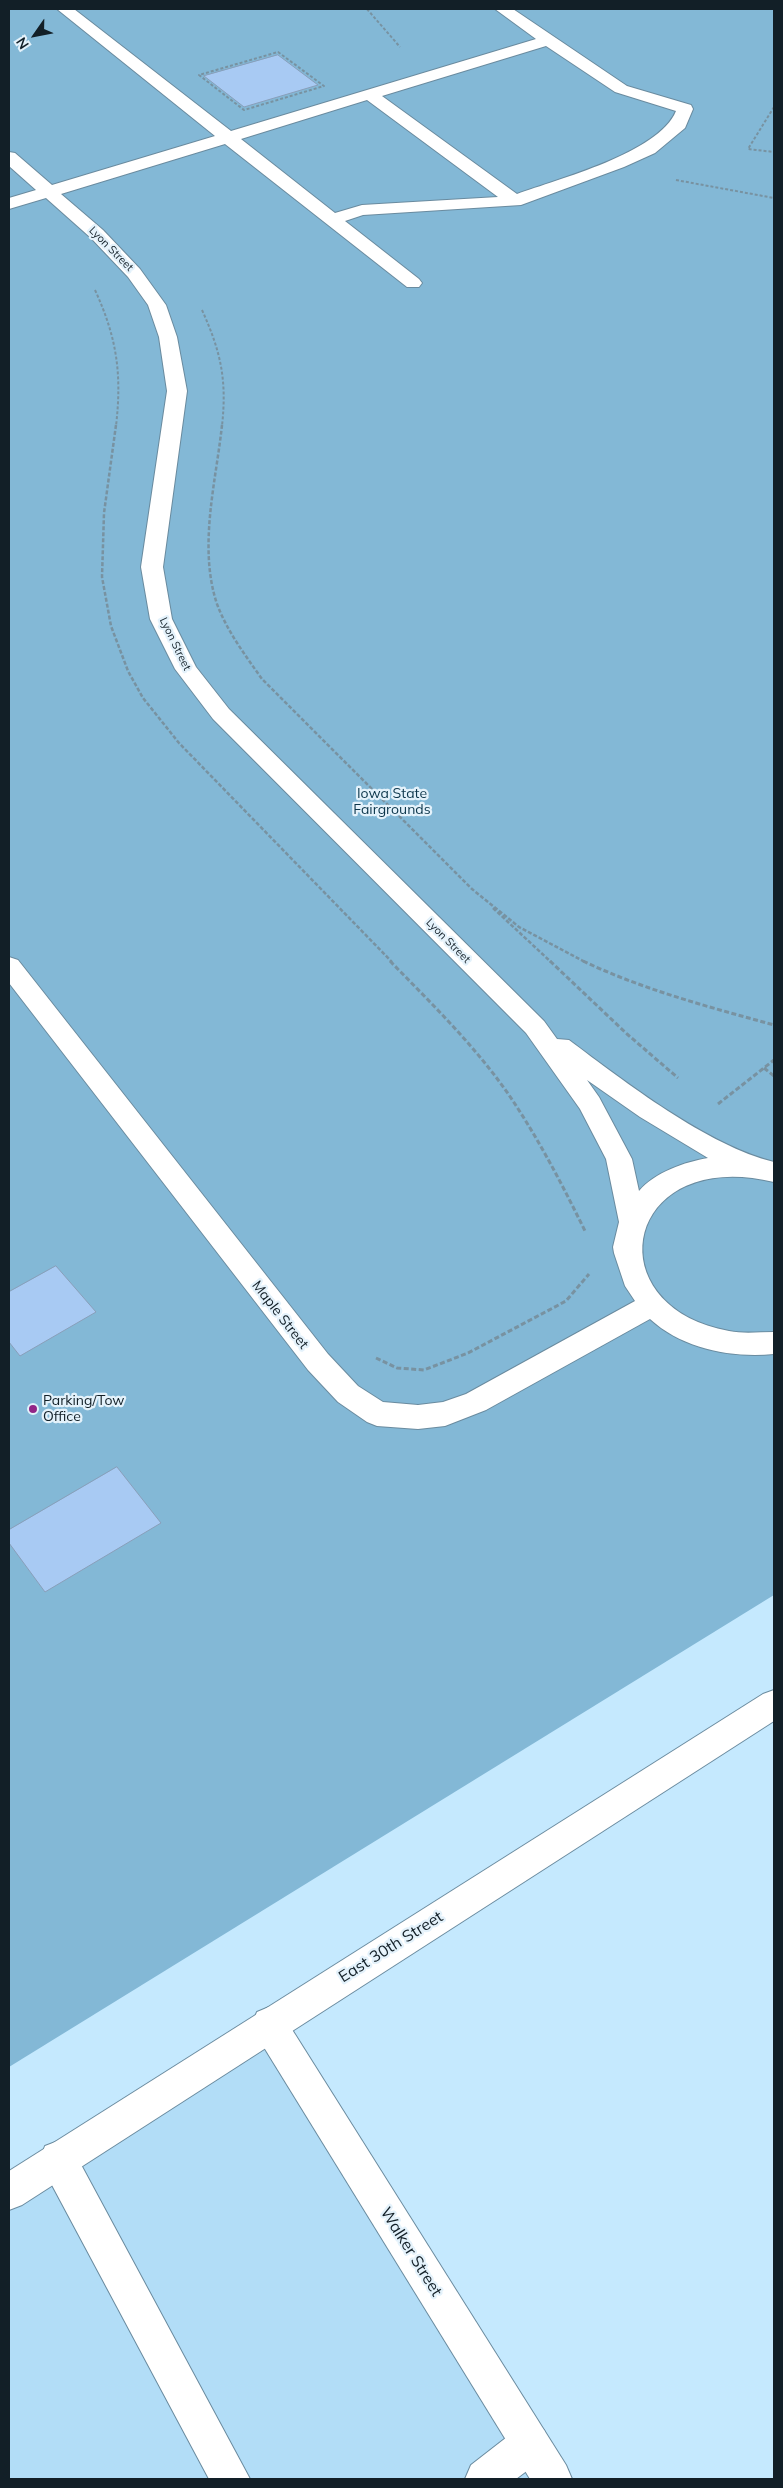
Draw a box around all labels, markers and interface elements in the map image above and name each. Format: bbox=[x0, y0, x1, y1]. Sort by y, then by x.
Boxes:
north arrow bbox=[10, 10, 60, 60]
text: N bbox=[12, 34, 33, 53]
street label: Lyon Street bbox=[86, 224, 136, 274]
street label: Lyon Street bbox=[157, 615, 193, 673]
park label: Iowa State Fairgrounds bbox=[353, 786, 431, 819]
street label: Lyon Street bbox=[423, 916, 473, 966]
street label: Maple Street bbox=[248, 1277, 312, 1353]
place label: Parking/Tow Office bbox=[43, 1393, 124, 1425]
marker: Parking/Tow Office bbox=[27, 1403, 39, 1415]
street label: East 30th Street bbox=[335, 1907, 447, 1987]
street label: Walker Street bbox=[376, 2204, 446, 2300]

